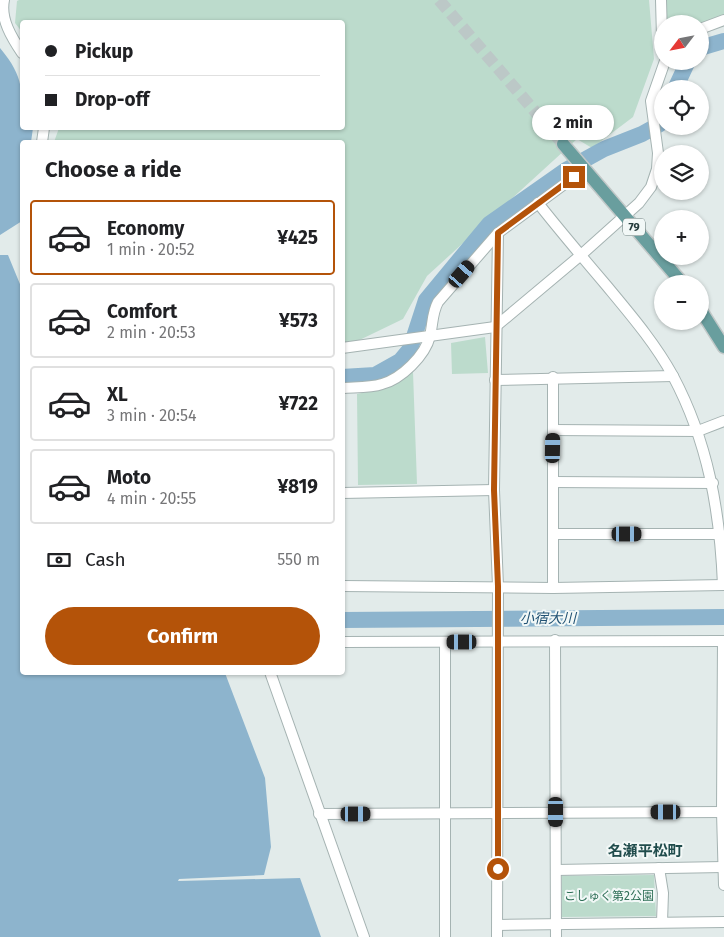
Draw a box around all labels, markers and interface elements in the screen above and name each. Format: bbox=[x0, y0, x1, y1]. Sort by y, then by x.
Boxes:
north arrow bbox=[654, 15, 709, 70]
map controls bbox=[654, 15, 709, 330]
text: Pickup bbox=[75, 40, 133, 63]
button: locate bbox=[654, 80, 709, 135]
text: Drop-off bbox=[75, 88, 149, 111]
callout: 2 min bbox=[533, 104, 615, 140]
text: 2 min bbox=[553, 113, 593, 132]
button: layers bbox=[654, 145, 709, 200]
text: Choose a ride bbox=[45, 156, 181, 183]
route end bbox=[563, 166, 585, 188]
button: + bbox=[654, 210, 709, 265]
icon: car bbox=[47, 215, 92, 260]
text: Economy bbox=[107, 217, 184, 240]
road number: 79 bbox=[623, 218, 645, 236]
text: ¥425 bbox=[277, 226, 318, 249]
text: 1 min · 20:52 bbox=[107, 240, 195, 259]
car bbox=[446, 258, 477, 290]
button: − bbox=[654, 275, 709, 330]
icon: car bbox=[47, 298, 92, 343]
text: Comfort bbox=[107, 300, 177, 323]
text: ¥573 bbox=[279, 309, 318, 332]
text: 2 min · 20:53 bbox=[107, 323, 196, 342]
icon: car bbox=[47, 381, 92, 426]
text: XL bbox=[107, 383, 128, 406]
text: ¥722 bbox=[279, 392, 318, 415]
text: 3 min · 20:54 bbox=[107, 406, 196, 425]
car bbox=[545, 433, 560, 463]
icon: car bbox=[47, 464, 92, 509]
text: Moto bbox=[107, 466, 151, 489]
text: ¥819 bbox=[277, 475, 318, 498]
text: 4 min · 20:55 bbox=[107, 489, 196, 508]
car bbox=[612, 527, 642, 542]
icon: cash bbox=[45, 546, 73, 574]
text: Cash bbox=[85, 548, 126, 571]
text: 550 m bbox=[277, 550, 320, 569]
button: Confirm bbox=[45, 607, 320, 665]
water label: 小宿大川 bbox=[520, 610, 578, 627]
car bbox=[447, 635, 477, 650]
car bbox=[548, 797, 563, 827]
car bbox=[651, 805, 681, 820]
car bbox=[341, 807, 371, 822]
district label: 名瀬平松町 bbox=[607, 842, 683, 860]
route start bbox=[487, 858, 509, 880]
park label: こしゅく第2公園 bbox=[564, 889, 654, 903]

